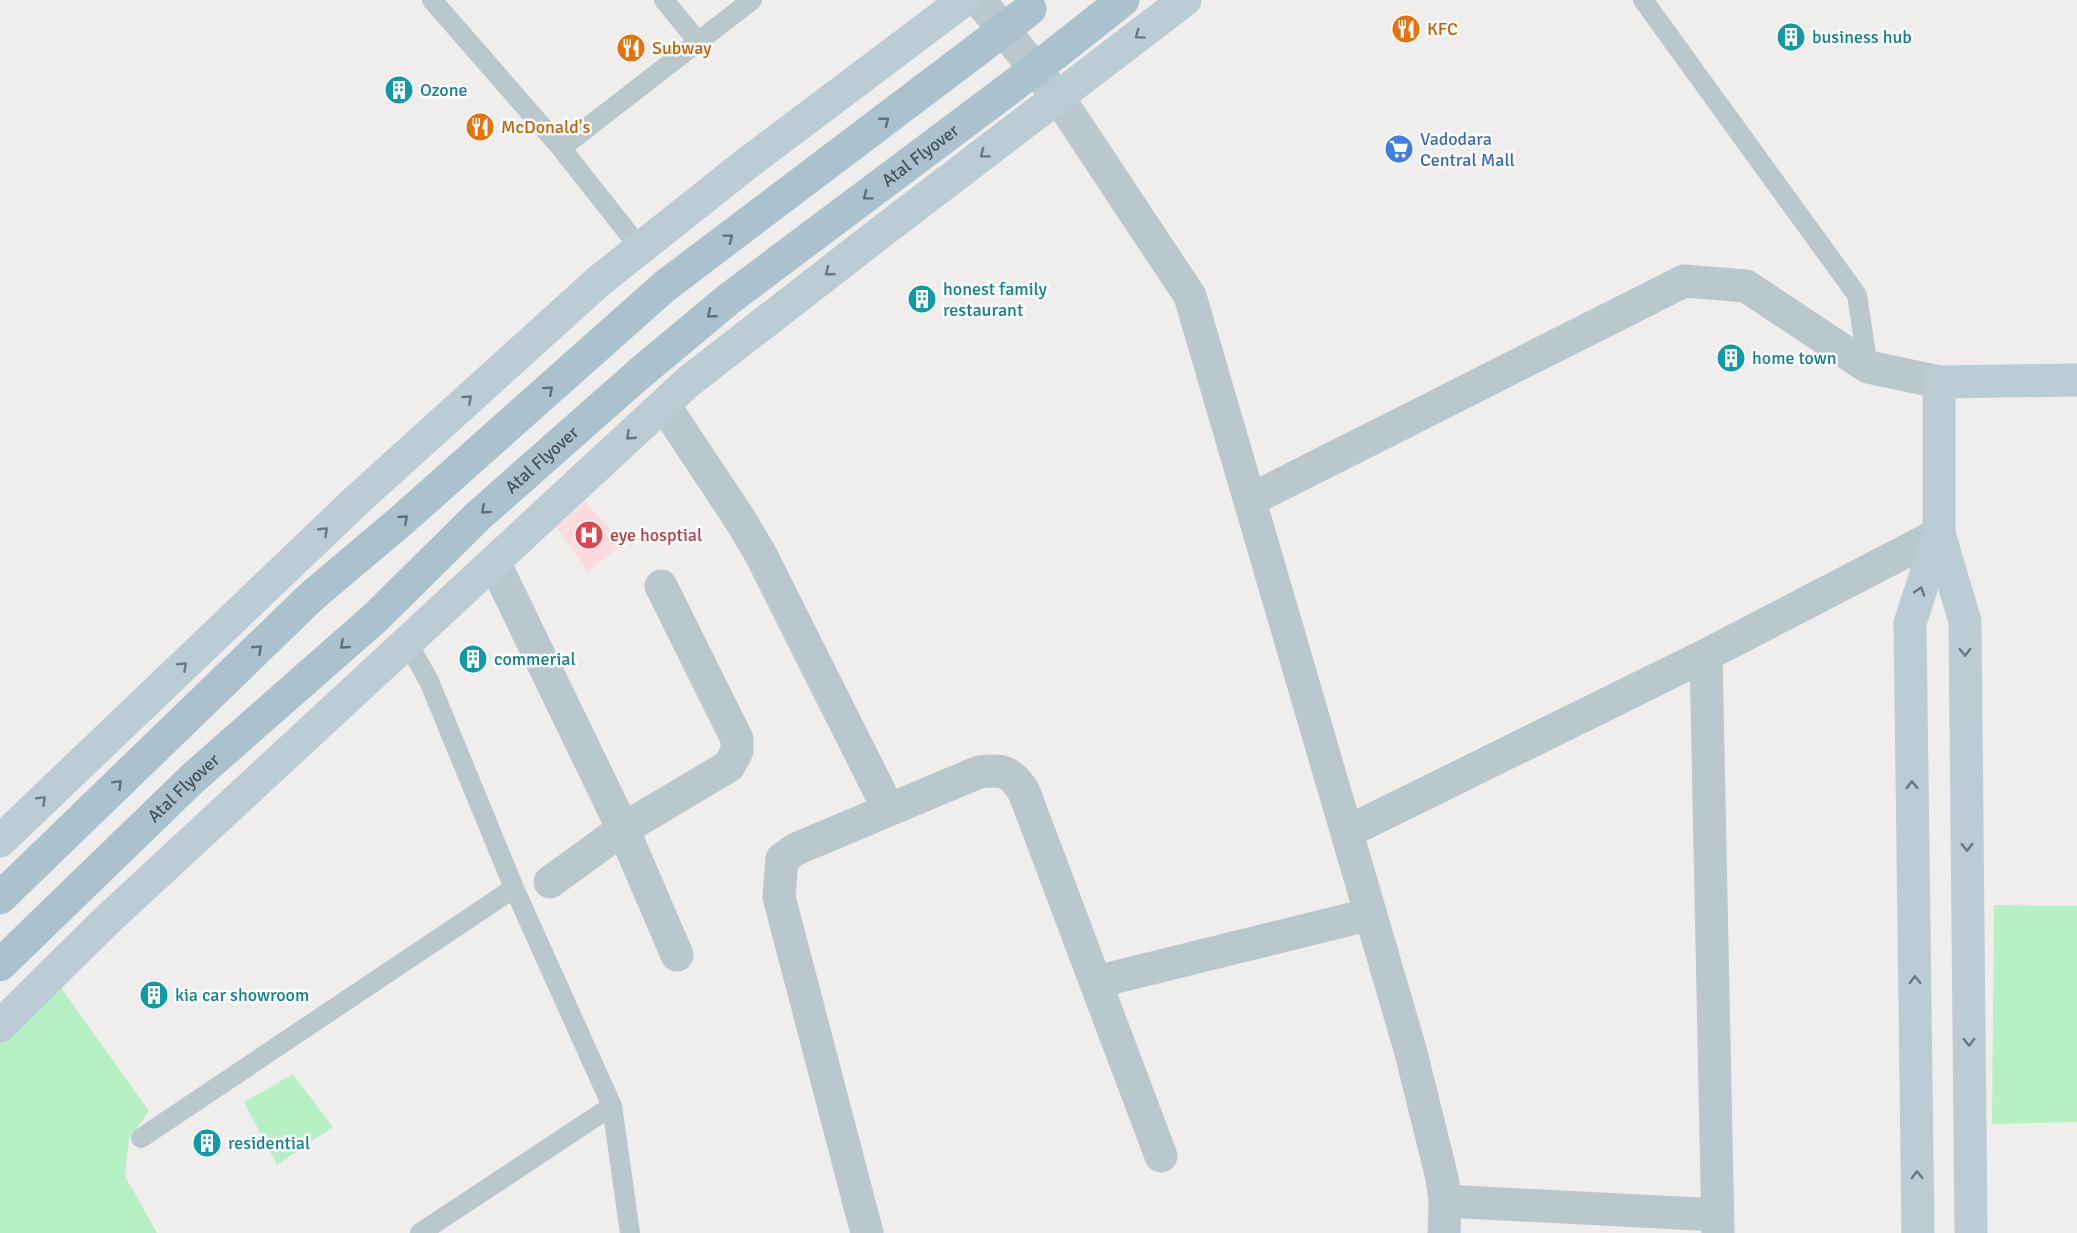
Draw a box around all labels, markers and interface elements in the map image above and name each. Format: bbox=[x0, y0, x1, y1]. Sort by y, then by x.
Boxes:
restaurant icon: KFC bbox=[1390, 13, 1422, 45]
place label: KFC bbox=[1427, 18, 1458, 40]
building icon: business hub bbox=[1775, 21, 1807, 53]
place label: business hub bbox=[1812, 26, 1912, 48]
one-way arrow bbox=[1134, 28, 1145, 39]
restaurant icon: Subway bbox=[615, 32, 647, 64]
place label: Subway bbox=[652, 37, 712, 59]
building icon: Ozone bbox=[383, 74, 415, 106]
place label: Ozone bbox=[420, 79, 468, 101]
restaurant icon: McDonald's bbox=[464, 111, 496, 143]
place label: McDonald's bbox=[501, 116, 590, 138]
one-way arrow bbox=[878, 117, 889, 128]
street label: Atal Flyover bbox=[877, 119, 963, 191]
place label: Vadodara Central Mall bbox=[1420, 128, 1515, 171]
supermarket icon: Vadodara Central Mall bbox=[1383, 133, 1415, 165]
one-way arrow bbox=[979, 146, 990, 157]
one-way arrow bbox=[862, 189, 873, 200]
one-way arrow bbox=[722, 235, 733, 246]
one-way arrow bbox=[825, 265, 836, 276]
place label: honest family restaurant bbox=[943, 278, 1048, 321]
building icon: honest family restaurant bbox=[906, 283, 938, 315]
one-way arrow bbox=[707, 306, 718, 317]
building icon: home town bbox=[1715, 342, 1747, 374]
place label: home town bbox=[1752, 347, 1837, 369]
one-way arrow bbox=[542, 386, 553, 397]
one-way arrow bbox=[461, 395, 472, 406]
street label: Atal Flyover bbox=[500, 421, 583, 498]
one-way arrow bbox=[626, 429, 637, 440]
one-way arrow bbox=[481, 503, 492, 514]
one-way arrow bbox=[397, 515, 407, 526]
hospital icon: eye hosptial bbox=[573, 519, 605, 551]
place label: eye hosptial bbox=[610, 524, 702, 546]
one-way arrow bbox=[318, 527, 328, 538]
one-way arrow bbox=[1913, 586, 1925, 597]
one-way arrow bbox=[340, 638, 351, 649]
building icon: commerial bbox=[457, 643, 489, 675]
one-way arrow bbox=[250, 645, 261, 656]
one-way arrow bbox=[1959, 647, 1971, 656]
place label: commerial bbox=[494, 648, 576, 670]
one-way arrow bbox=[176, 662, 187, 673]
street label: Atal Flyover bbox=[143, 749, 224, 827]
one-way arrow bbox=[111, 780, 121, 791]
one-way arrow bbox=[1906, 780, 1918, 789]
one-way arrow bbox=[35, 797, 46, 808]
one-way arrow bbox=[1961, 842, 1973, 851]
one-way arrow bbox=[1908, 975, 1921, 984]
building icon: kia car showroom bbox=[138, 979, 170, 1011]
place label: kia car showroom bbox=[175, 984, 309, 1006]
one-way arrow bbox=[1963, 1037, 1975, 1046]
building icon: residential bbox=[191, 1127, 223, 1159]
place label: residential bbox=[228, 1132, 310, 1154]
one-way arrow bbox=[1911, 1170, 1923, 1179]

